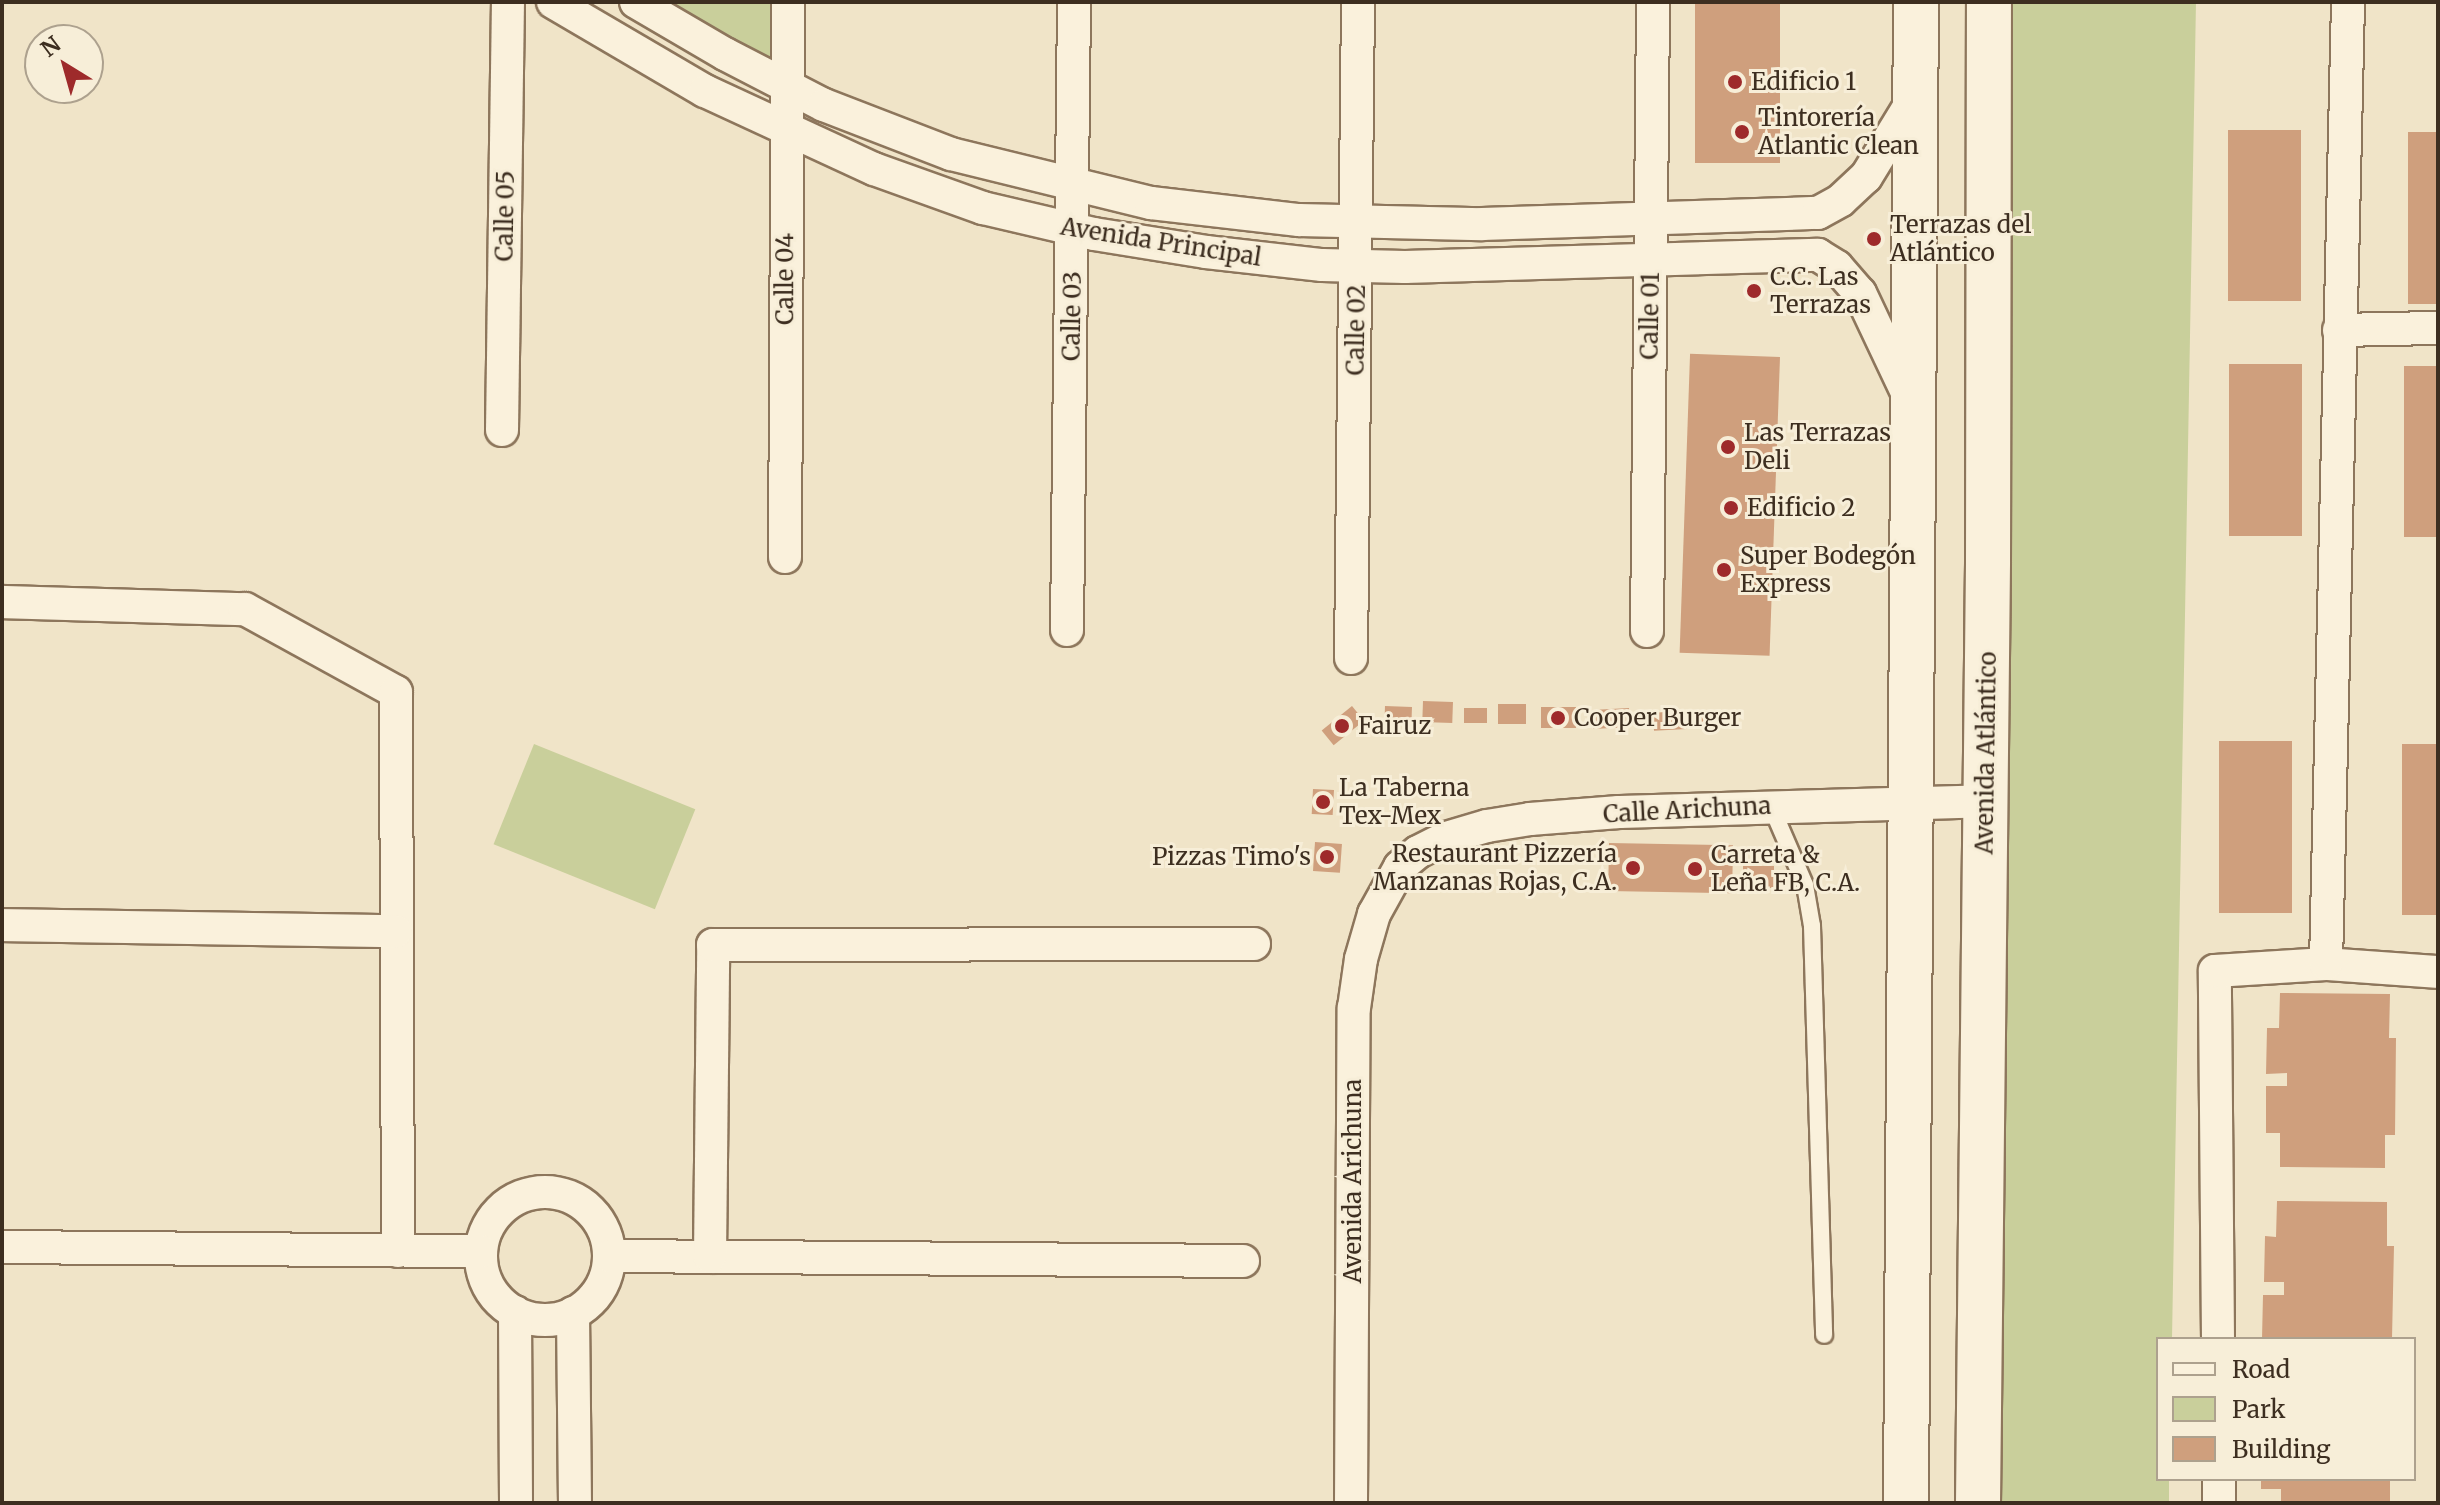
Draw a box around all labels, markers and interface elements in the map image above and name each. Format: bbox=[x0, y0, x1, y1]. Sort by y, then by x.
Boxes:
north arrow bbox=[24, 24, 104, 104]
text: N bbox=[35, 30, 66, 63]
place label: Edificio 1 bbox=[1751, 68, 1856, 96]
marker: Edificio 1 bbox=[1726, 73, 1744, 91]
place label: Tintorería Atlantic Clean bbox=[1758, 104, 1919, 160]
marker: Tintorería Atlantic Clean bbox=[1733, 123, 1751, 141]
street label: Calle 05 bbox=[490, 170, 520, 262]
place label: Terrazas del Atlántico bbox=[1890, 211, 2031, 267]
street label: Avenida Principal bbox=[1059, 212, 1263, 272]
marker: Terrazas del Atlántico bbox=[1865, 230, 1883, 248]
street label: Calle 04 bbox=[771, 233, 799, 325]
place label: C.C. Las Terrazas bbox=[1770, 263, 1871, 319]
street label: Calle 03 bbox=[1057, 271, 1087, 361]
street label: Calle 01 bbox=[1635, 272, 1665, 360]
marker: C.C. Las Terrazas bbox=[1745, 282, 1763, 300]
street label: Calle 02 bbox=[1341, 284, 1371, 376]
place label: Las Terrazas Deli bbox=[1744, 419, 1891, 475]
marker: Las Terrazas Deli bbox=[1719, 438, 1737, 456]
place label: Edificio 2 bbox=[1747, 494, 1855, 522]
marker: Edificio 2 bbox=[1722, 499, 1740, 517]
place label: Super Bodegón Express bbox=[1740, 542, 1916, 598]
marker: Super Bodegón Express bbox=[1715, 561, 1733, 579]
street label: Avenida Atlántico bbox=[1970, 651, 2002, 855]
place label: Cooper Burger bbox=[1574, 704, 1741, 732]
marker: Cooper Burger bbox=[1549, 709, 1567, 727]
place label: Fairuz bbox=[1358, 712, 1431, 740]
marker: Fairuz bbox=[1333, 717, 1351, 735]
place label: La Taberna Tex-Mex bbox=[1339, 774, 1469, 830]
street label: Calle Arichuna bbox=[1602, 791, 1772, 829]
marker: La Taberna Tex-Mex bbox=[1314, 793, 1332, 811]
place label: Restaurant Pizzería Manzanas Rojas, C.A. bbox=[1373, 840, 1617, 896]
place label: Carreta & Leña FB, C.A. bbox=[1711, 841, 1860, 897]
place label: Pizzas Timo's bbox=[1152, 843, 1311, 871]
marker: Pizzas Timo's bbox=[1318, 848, 1336, 866]
marker: Restaurant Pizzería Manzanas Rojas, C.A. bbox=[1624, 859, 1642, 877]
marker: Carreta & Leña FB, C.A. bbox=[1686, 860, 1704, 878]
street label: Avenida Arichuna bbox=[1339, 1079, 1367, 1283]
legend bbox=[2156, 1337, 2416, 1481]
text: Road bbox=[2232, 1354, 2290, 1385]
text: Park bbox=[2232, 1394, 2285, 1425]
text: Building bbox=[2232, 1434, 2331, 1465]

